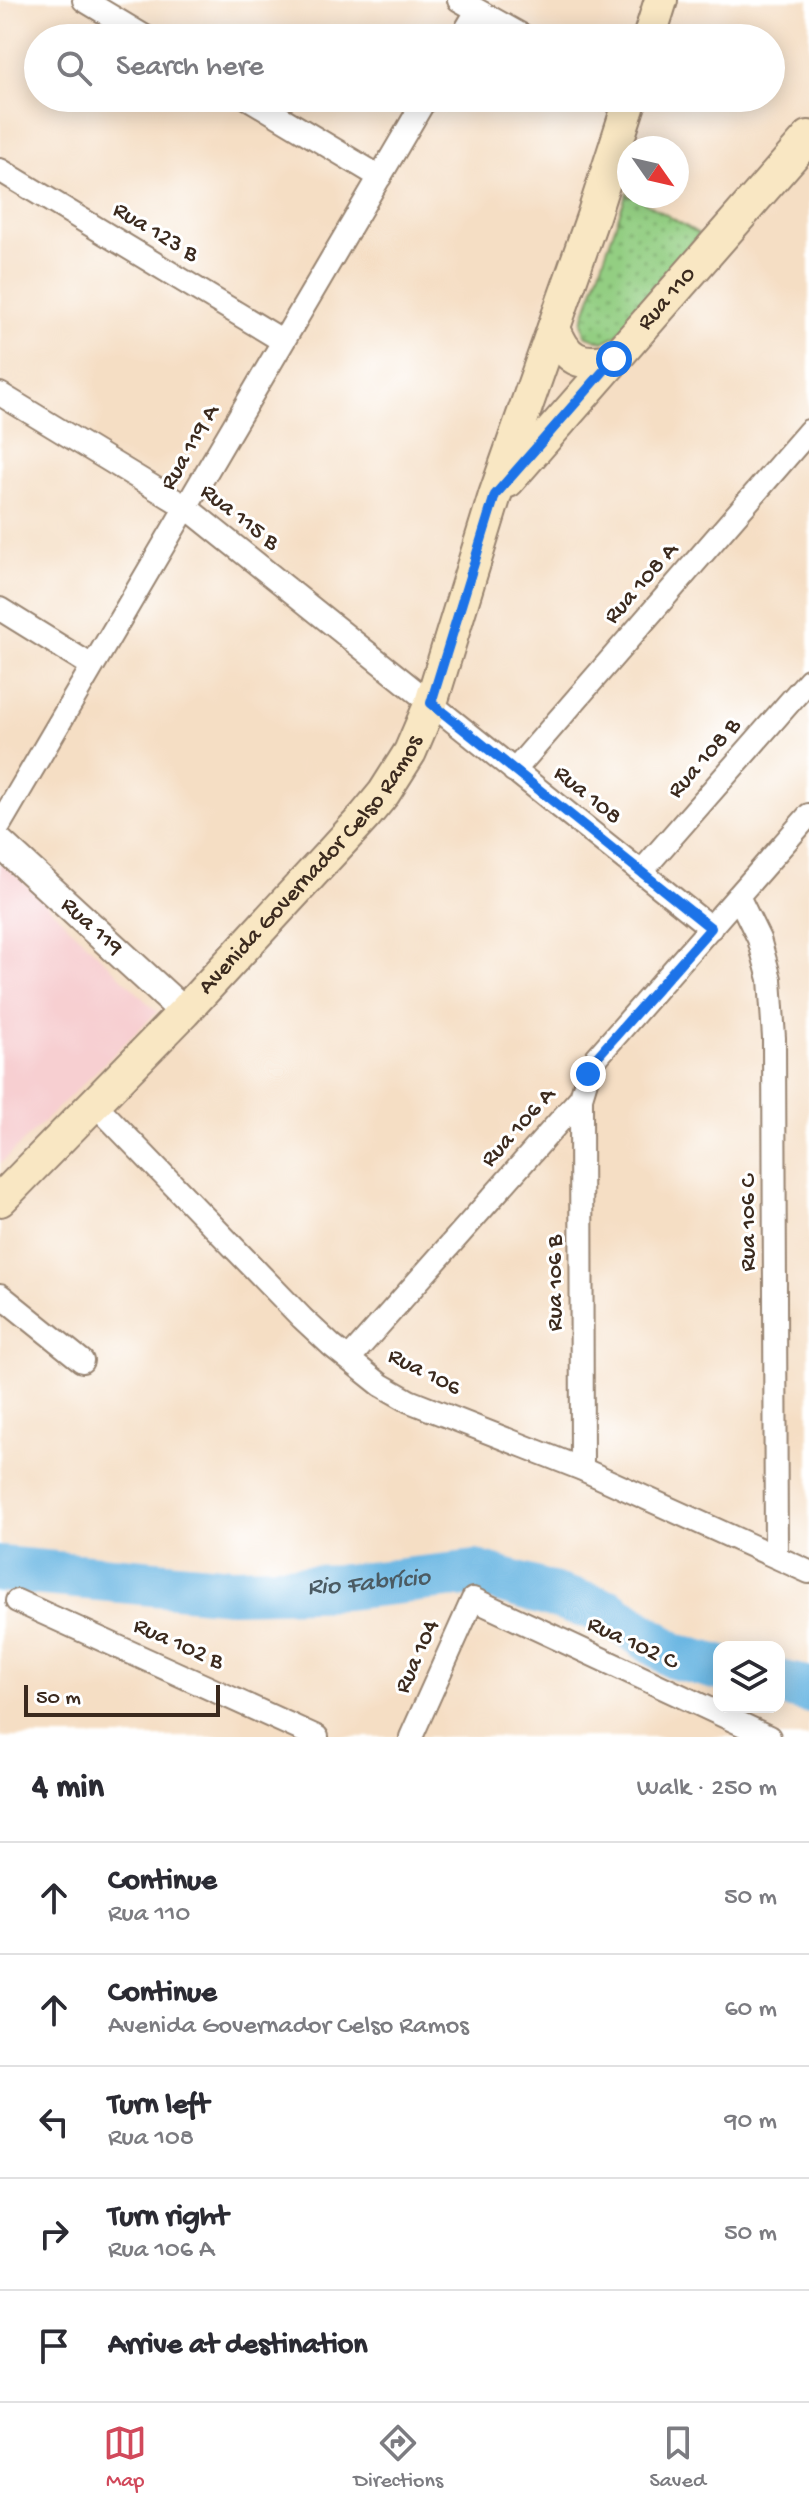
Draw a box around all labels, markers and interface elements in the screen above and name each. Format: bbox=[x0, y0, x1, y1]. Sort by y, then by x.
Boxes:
search box bbox=[24, 24, 785, 112]
icon: search bbox=[52, 46, 96, 90]
text: Search here bbox=[116, 51, 264, 86]
north arrow bbox=[617, 136, 689, 208]
street label: Rua 123 B bbox=[107, 196, 204, 270]
street label: Rua 110 bbox=[631, 261, 703, 337]
route start bbox=[596, 341, 632, 377]
street label: Rua 119 A bbox=[155, 398, 228, 496]
street label: Rua 115 B bbox=[194, 478, 285, 558]
street label: Rua 108 A bbox=[599, 536, 687, 631]
street label: Rua 108 B bbox=[662, 712, 748, 805]
street label: Avenida Governador Celso Ramos bbox=[193, 730, 430, 1001]
street label: Rua 108 bbox=[547, 760, 627, 832]
street label: Rua 119 bbox=[54, 891, 128, 963]
route end bbox=[570, 1056, 606, 1092]
street label: Rua 106 A bbox=[475, 1080, 564, 1174]
street label: Rua 106 C bbox=[735, 1173, 764, 1272]
street label: Rua 106 B bbox=[542, 1234, 571, 1331]
street label: Rua 106 bbox=[383, 1342, 466, 1404]
water label: Rio Fabrício bbox=[307, 1562, 433, 1604]
street label: Rua 102 C bbox=[582, 1610, 684, 1678]
street label: Rua 102 B bbox=[128, 1612, 228, 1678]
street label: Rua 104 bbox=[389, 1615, 447, 1698]
map controls bbox=[713, 1641, 785, 1713]
button: layers bbox=[713, 1641, 785, 1713]
scale bar bbox=[24, 1681, 220, 1717]
text: 50 m bbox=[36, 1686, 81, 1712]
text: 4 min bbox=[32, 1769, 104, 1809]
text: Walk · 250 m bbox=[637, 1774, 777, 1805]
text: Continue bbox=[108, 1865, 217, 1900]
icon: ahead bbox=[32, 1876, 76, 1920]
text: 50 m bbox=[724, 1883, 777, 1914]
text: Rua 110 bbox=[108, 1900, 190, 1931]
text: Continue bbox=[108, 1977, 217, 2012]
icon: ahead bbox=[32, 1988, 76, 2032]
text: 60 m bbox=[724, 1995, 777, 2026]
text: Avenida Governador Celso Ramos bbox=[108, 2012, 469, 2043]
text: Turn left bbox=[108, 2089, 209, 2124]
icon: left bbox=[32, 2100, 76, 2144]
text: 90 m bbox=[725, 2107, 777, 2138]
text: Rua 108 bbox=[108, 2124, 194, 2155]
text: Turn right bbox=[108, 2201, 228, 2236]
icon: right bbox=[32, 2212, 76, 2256]
text: 50 m bbox=[724, 2219, 777, 2250]
text: Rua 106 A bbox=[108, 2236, 214, 2267]
icon: arrive bbox=[32, 2324, 76, 2368]
text: Arrive at destination bbox=[108, 2329, 368, 2364]
tab: Map bbox=[103, 2421, 147, 2495]
tab: Directions bbox=[354, 2421, 443, 2495]
tab: Saved bbox=[649, 2421, 706, 2495]

